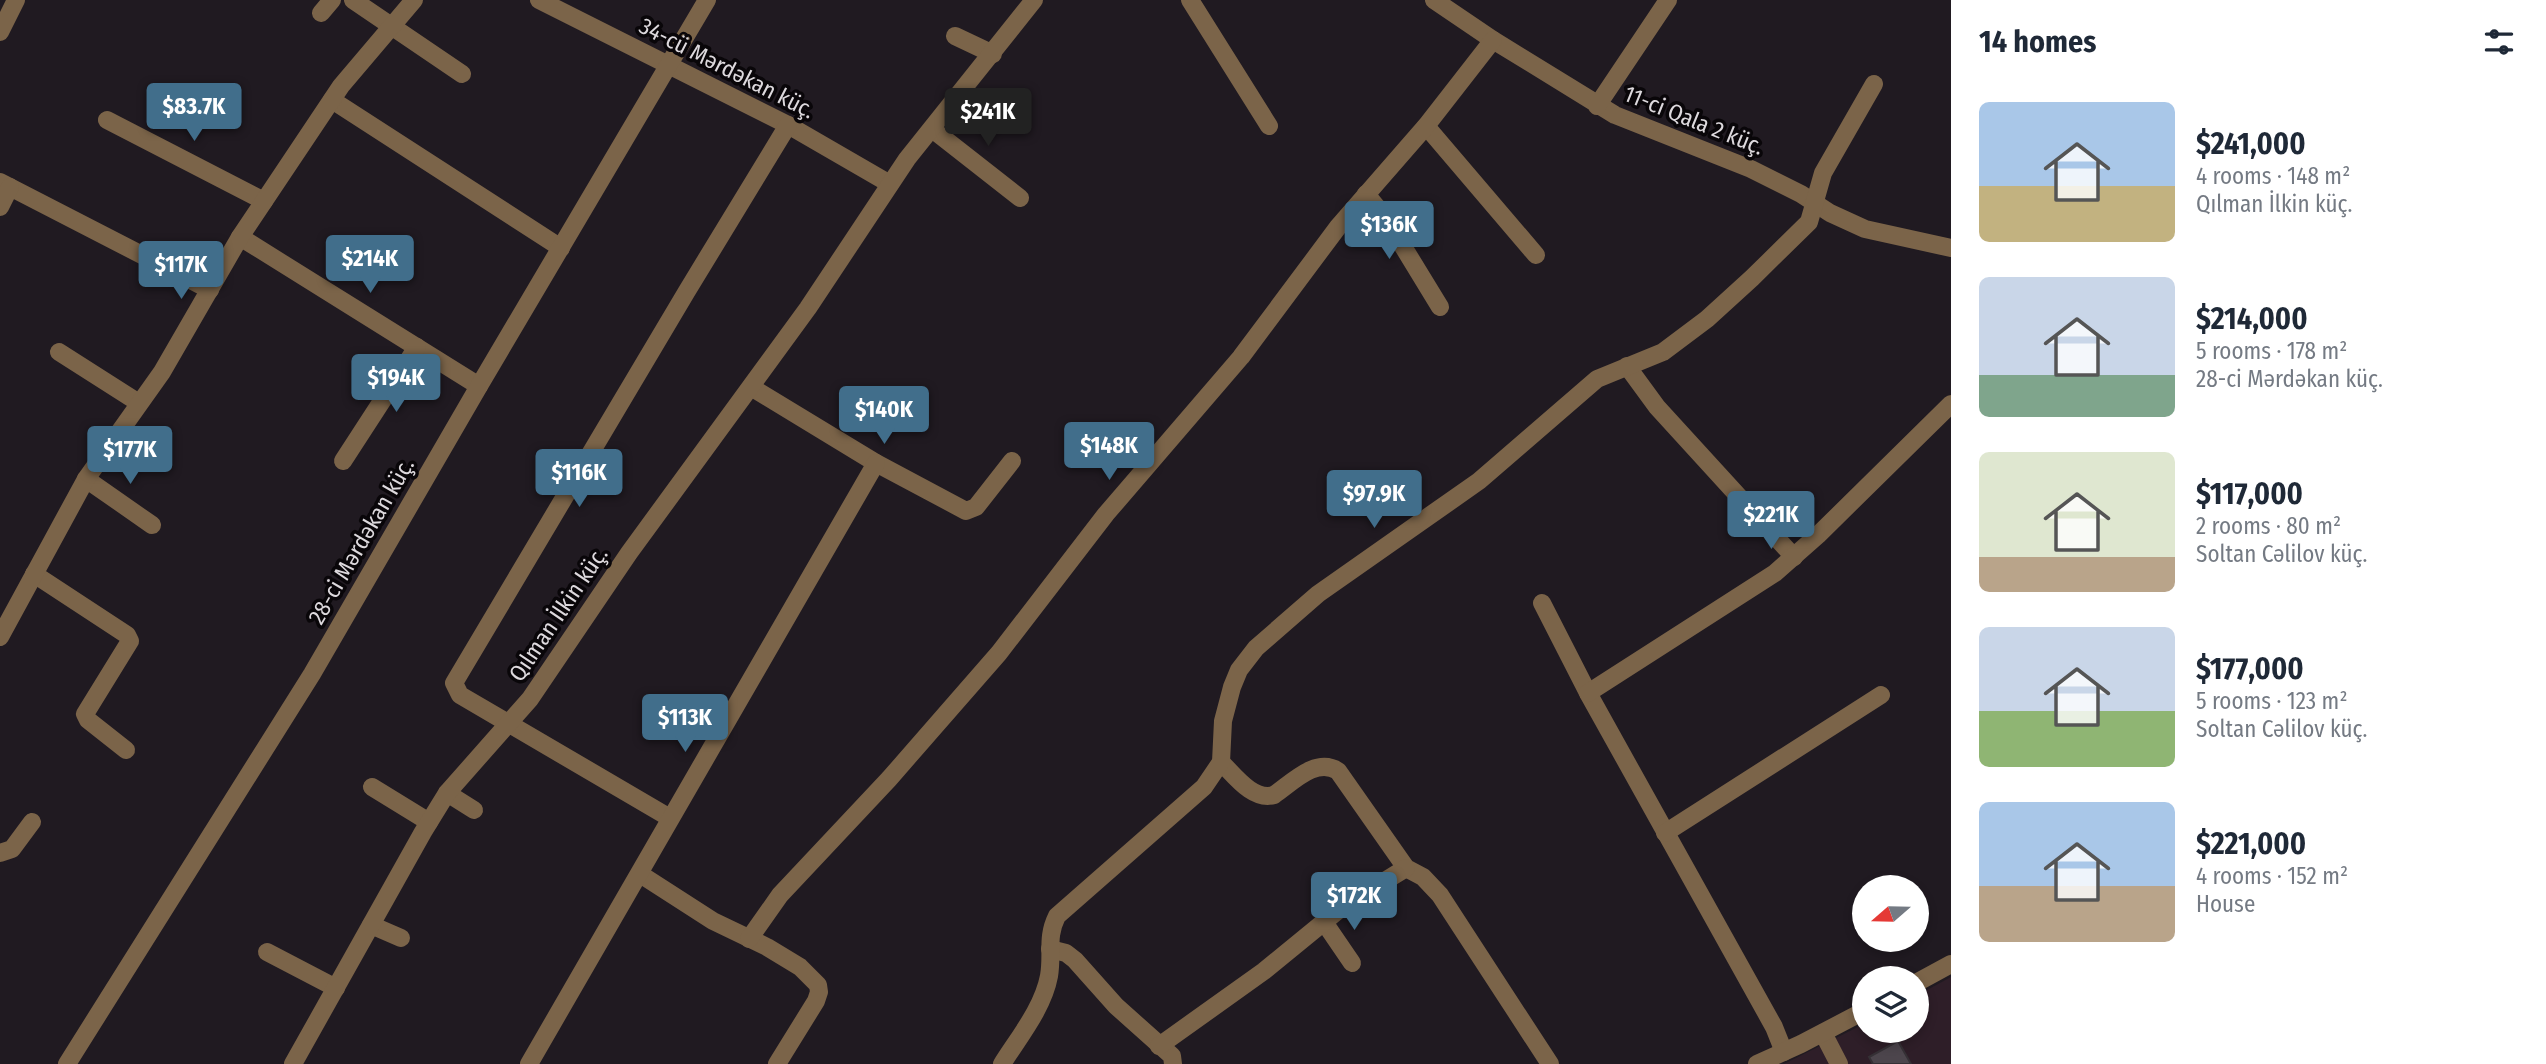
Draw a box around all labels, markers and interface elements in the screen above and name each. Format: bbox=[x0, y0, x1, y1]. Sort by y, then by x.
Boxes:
street label: 34-cü Mərdəkan küç. bbox=[635, 12, 819, 124]
icon: filters bbox=[2480, 23, 2518, 61]
text: 14 homes bbox=[1979, 24, 2096, 60]
street label: 11-ci Qala 2 küç. bbox=[1620, 79, 1768, 161]
pin: $83.7K bbox=[137, 83, 251, 143]
pin: $241K bbox=[939, 88, 1037, 148]
text: $83.7K bbox=[163, 92, 225, 120]
text: $241K bbox=[961, 97, 1015, 125]
text: $241,000 bbox=[2196, 126, 2306, 162]
icon: home bbox=[2035, 130, 2119, 214]
text: 4 rooms · 148 m² bbox=[2196, 162, 2350, 190]
text: Qılman İlkin küç. bbox=[2196, 190, 2352, 218]
pin: $136K bbox=[1340, 202, 1438, 261]
text: $136K bbox=[1361, 210, 1417, 238]
pin: $214K bbox=[321, 236, 419, 295]
pin: $117K bbox=[132, 242, 230, 301]
text: $214K bbox=[342, 244, 398, 272]
text: $117K bbox=[155, 250, 207, 278]
text: $214,000 bbox=[2196, 301, 2308, 337]
icon: home bbox=[2035, 305, 2119, 389]
text: 5 rooms · 178 m² bbox=[2196, 337, 2347, 365]
pin: $194K bbox=[347, 354, 445, 414]
text: $194K bbox=[367, 363, 425, 391]
text: 28-ci Mərdəkan küç. bbox=[2196, 365, 2383, 393]
pin: $140K bbox=[835, 386, 933, 446]
text: $140K bbox=[855, 395, 913, 423]
pin: $148K bbox=[1060, 422, 1158, 482]
pin: $177K bbox=[81, 426, 179, 486]
text: $148K bbox=[1080, 431, 1138, 459]
text: $177K bbox=[103, 435, 157, 463]
pin: $116K bbox=[530, 449, 628, 509]
street label: 28-ci Mərdəkan küç. bbox=[302, 453, 420, 629]
text: $116K bbox=[551, 458, 607, 486]
pin: $97.9K bbox=[1317, 470, 1431, 530]
text: $117,000 bbox=[2196, 476, 2303, 512]
text: $97.9K bbox=[1343, 479, 1405, 507]
icon: home bbox=[2035, 480, 2119, 564]
pin: $221K bbox=[1722, 491, 1820, 551]
text: $221K bbox=[1743, 500, 1799, 528]
text: 2 rooms · 80 m² bbox=[2196, 512, 2341, 540]
text: Soltan Cəlilov küç. bbox=[2196, 540, 2367, 568]
street label: Qılman İlkin küç. bbox=[503, 541, 613, 687]
text: $177,000 bbox=[2196, 651, 2304, 687]
icon: home bbox=[2035, 655, 2119, 739]
text: 5 rooms · 123 m² bbox=[2196, 687, 2347, 715]
pin: $113K bbox=[636, 694, 734, 754]
text: $113K bbox=[658, 703, 712, 731]
text: Soltan Cəlilov küç. bbox=[2196, 715, 2367, 743]
text: $221,000 bbox=[2196, 826, 2306, 862]
icon: home bbox=[2035, 830, 2119, 914]
text: 4 rooms · 152 m² bbox=[2196, 862, 2348, 890]
pin: $172K bbox=[1305, 872, 1403, 932]
north arrow bbox=[1852, 875, 1928, 952]
map controls bbox=[1852, 875, 1929, 1043]
text: $172K bbox=[1327, 881, 1381, 909]
text: House bbox=[2196, 890, 2255, 918]
button: layers bbox=[1852, 966, 1929, 1043]

